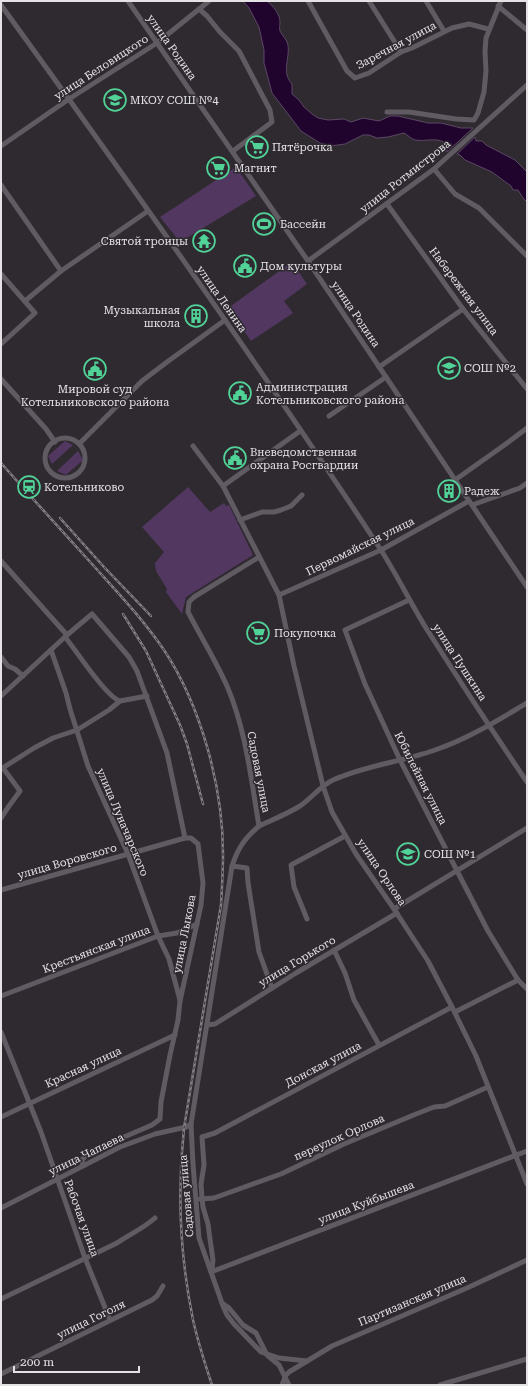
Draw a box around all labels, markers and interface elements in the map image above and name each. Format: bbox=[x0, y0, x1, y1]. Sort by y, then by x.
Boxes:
street label: улица Родина bbox=[144, 12, 199, 83]
street label: Заречная улица bbox=[354, 19, 439, 72]
street label: улица Беловицкого bbox=[52, 32, 151, 103]
school or university icon: МКОУ СОШ №4 bbox=[102, 87, 128, 113]
place label: МКОУ СОШ №4 bbox=[130, 94, 220, 107]
supermarket icon: Пятёрочка bbox=[244, 134, 270, 160]
street label: улица Ротмистрова bbox=[358, 137, 453, 216]
place label: Пятёрочка bbox=[272, 141, 333, 154]
supermarket icon: Магнит bbox=[205, 155, 231, 181]
place label: Магнит bbox=[234, 162, 277, 175]
sports icon: Бассейн bbox=[251, 211, 277, 237]
place label: Бассейн bbox=[280, 218, 326, 231]
temple icon: Святой троицы bbox=[191, 228, 217, 254]
place label: Святой троицы bbox=[101, 235, 188, 248]
street label: Набережная улица bbox=[426, 245, 501, 338]
public building icon: Дом культуры bbox=[232, 253, 258, 279]
place label: Дом культуры bbox=[260, 260, 342, 273]
street label: улица Ленина bbox=[194, 263, 249, 335]
street label: улица Родина bbox=[329, 279, 383, 350]
building icon: Музыкальная школа bbox=[183, 303, 209, 329]
place label: Музыкальная школа bbox=[103, 304, 180, 330]
school or university icon: СОШ №2 bbox=[436, 355, 462, 381]
public building icon: Мировой суд Котельниковского района bbox=[82, 356, 108, 382]
place label: СОШ №2 bbox=[464, 362, 516, 375]
public building icon: Администрация Котельниковского района bbox=[227, 380, 253, 406]
place label: Администрация Котельниковского района bbox=[256, 381, 404, 407]
place label: Мировой суд Котельниковского района bbox=[21, 383, 169, 409]
public building icon: Вневедомственная охрана Росгвардии bbox=[222, 445, 248, 471]
place label: Вневедомственная охрана Росгвардии bbox=[250, 446, 358, 472]
station icon: Котельниково bbox=[16, 474, 42, 500]
building icon: Радеж bbox=[436, 478, 462, 504]
place label: Котельниково bbox=[44, 481, 125, 494]
place label: Радеж bbox=[464, 485, 500, 498]
street label: Первомайская улица bbox=[304, 515, 416, 578]
supermarket icon: Покупочка bbox=[245, 620, 271, 646]
street label: улица Пушкина bbox=[430, 621, 489, 703]
place label: Покупочка bbox=[274, 627, 336, 640]
street label: Садовая улица bbox=[244, 730, 273, 814]
street label: Юбилейная улица bbox=[391, 730, 450, 827]
street label: улица Луначарского bbox=[94, 766, 151, 878]
street label: улица Орлова bbox=[354, 836, 409, 908]
street label: улица Воровского bbox=[16, 841, 118, 882]
school or university icon: СОШ №1 bbox=[395, 841, 421, 867]
place label: СОШ №1 bbox=[424, 848, 476, 861]
street label: улица Лыкова bbox=[171, 894, 198, 974]
street label: Крестьянская улица bbox=[41, 923, 152, 976]
street label: улица Горького bbox=[256, 933, 338, 990]
street label: Донская улица bbox=[283, 1039, 363, 1090]
street label: Красная улица bbox=[43, 1044, 123, 1091]
street label: переулок Орлова bbox=[292, 1112, 387, 1163]
street label: улица Чапаева bbox=[47, 1131, 126, 1178]
street label: Садовая улица bbox=[176, 1154, 197, 1238]
street label: Рабочая улица bbox=[62, 1178, 102, 1259]
street label: улица Куйбышева bbox=[316, 1178, 416, 1227]
street label: Партизанская улица bbox=[356, 1272, 468, 1329]
street label: улица Гоголя bbox=[55, 1297, 127, 1342]
scale bar bbox=[14, 1348, 139, 1374]
text: 200 m bbox=[20, 1355, 54, 1369]

